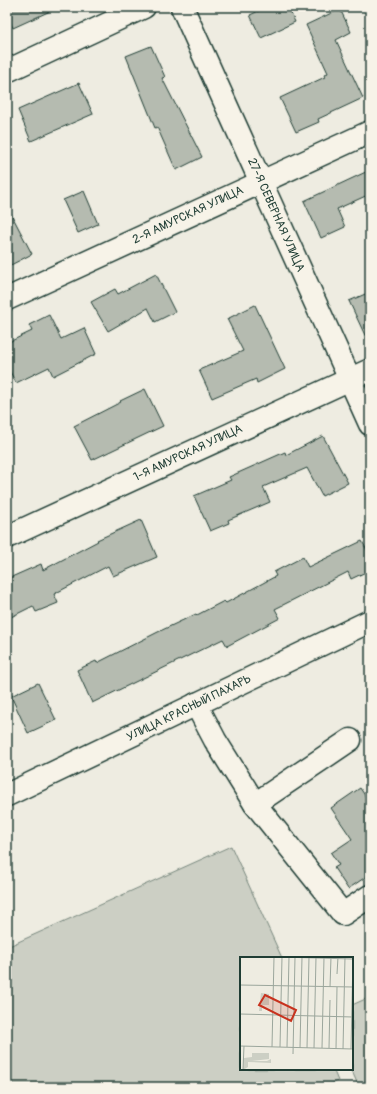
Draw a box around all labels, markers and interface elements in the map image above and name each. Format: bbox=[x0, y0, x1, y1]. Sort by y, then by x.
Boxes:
street label: 27-Я СЕВЕРНАЯ УЛИЦА bbox=[244, 156, 308, 275]
street label: 2-Я АМУРСКАЯ УЛИЦА bbox=[130, 183, 246, 247]
street label: 1-Я АМУРСКАЯ УЛИЦА bbox=[131, 421, 245, 485]
street label: УЛИЦА КРАСНЫЙ ПАХАРЬ bbox=[124, 671, 254, 745]
inset map bbox=[240, 957, 353, 1070]

